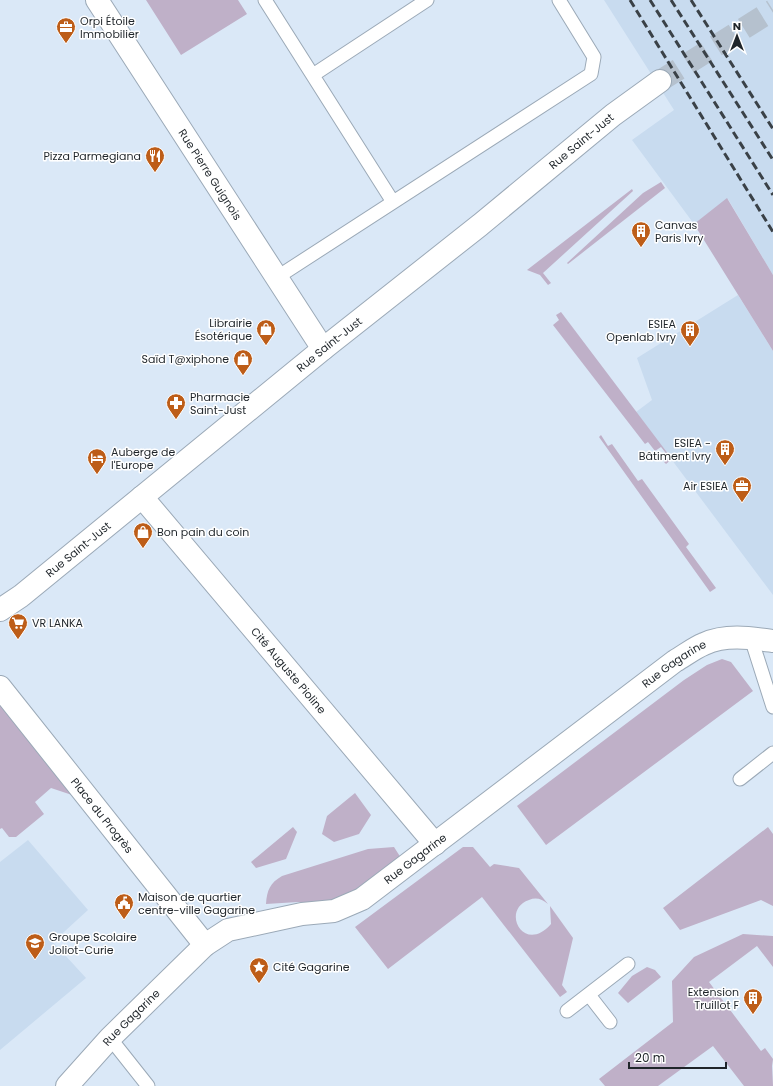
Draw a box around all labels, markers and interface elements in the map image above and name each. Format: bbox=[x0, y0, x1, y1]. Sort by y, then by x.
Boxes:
place label: Orpi Étoile Immobilier bbox=[80, 13, 139, 42]
office icon: Orpi Étoile Immobilier bbox=[55, 16, 77, 44]
north arrow bbox=[717, 16, 757, 56]
text: N bbox=[733, 18, 741, 34]
street label: Rue Saint-Just bbox=[545, 110, 617, 173]
street label: Rue Pierre Guignois bbox=[175, 126, 246, 224]
restaurant icon: Pizza Parmegiana bbox=[144, 145, 166, 173]
place label: Pizza Parmegiana bbox=[43, 148, 141, 164]
place label: Canvas Paris Ivry bbox=[655, 217, 704, 246]
building icon: Canvas Paris Ivry bbox=[630, 220, 652, 248]
street label: Rue Saint-Just bbox=[293, 313, 365, 376]
place label: Librairie Ésotérique bbox=[195, 315, 252, 344]
place label: ESIEA Openlab Ivry bbox=[606, 316, 677, 345]
shop icon: Librairie Ésotérique bbox=[255, 318, 277, 346]
building icon: ESIEA Openlab Ivry bbox=[679, 319, 701, 347]
shop icon: Saïd T@xiphone bbox=[232, 348, 254, 376]
place label: Saïd T@xiphone bbox=[142, 351, 229, 367]
place label: Pharmacie Saint-Just bbox=[190, 389, 250, 418]
pharmacy icon: Pharmacie Saint-Just bbox=[165, 392, 187, 420]
place label: ESIEA - Bâtiment Ivry bbox=[639, 435, 712, 464]
building icon: ESIEA - Bâtiment Ivry bbox=[714, 438, 736, 466]
place label: Auberge de l'Europe bbox=[111, 444, 175, 473]
hotel icon: Auberge de l'Europe bbox=[86, 447, 108, 475]
office icon: Air ESIEA bbox=[731, 475, 753, 503]
place label: Air ESIEA bbox=[683, 478, 729, 494]
street label: Rue Saint-Just bbox=[42, 518, 114, 581]
shop icon: Bon pain du coin bbox=[132, 521, 154, 549]
place label: Bon pain du coin bbox=[157, 524, 249, 540]
supermarket icon: VR LANKA bbox=[7, 612, 29, 640]
place label: VR LANKA bbox=[32, 615, 84, 631]
street label: Cité Auguste Pioline bbox=[247, 624, 330, 717]
street label: Rue Gagarine bbox=[638, 636, 709, 692]
street label: Place du Progrès bbox=[67, 774, 137, 857]
street label: Rue Gagarine bbox=[380, 829, 450, 888]
place label: Maison de quartier centre-ville Gagarine bbox=[138, 889, 255, 918]
public building icon: Maison de quartier centre-ville Gagarine bbox=[113, 892, 135, 920]
place label: Groupe Scolaire Joliot-Curie bbox=[49, 929, 137, 958]
school or university icon: Groupe Scolaire Joliot-Curie bbox=[24, 932, 46, 960]
place icon: Cité Gagarine bbox=[248, 956, 270, 984]
place label: Cité Gagarine bbox=[273, 959, 350, 975]
place label: Extension Truillot F bbox=[688, 984, 739, 1013]
street label: Rue Gagarine bbox=[99, 985, 164, 1049]
building icon: Extension Truillot F bbox=[742, 987, 764, 1015]
scale bar bbox=[629, 1044, 726, 1070]
text: 20 m bbox=[635, 1049, 665, 1066]

